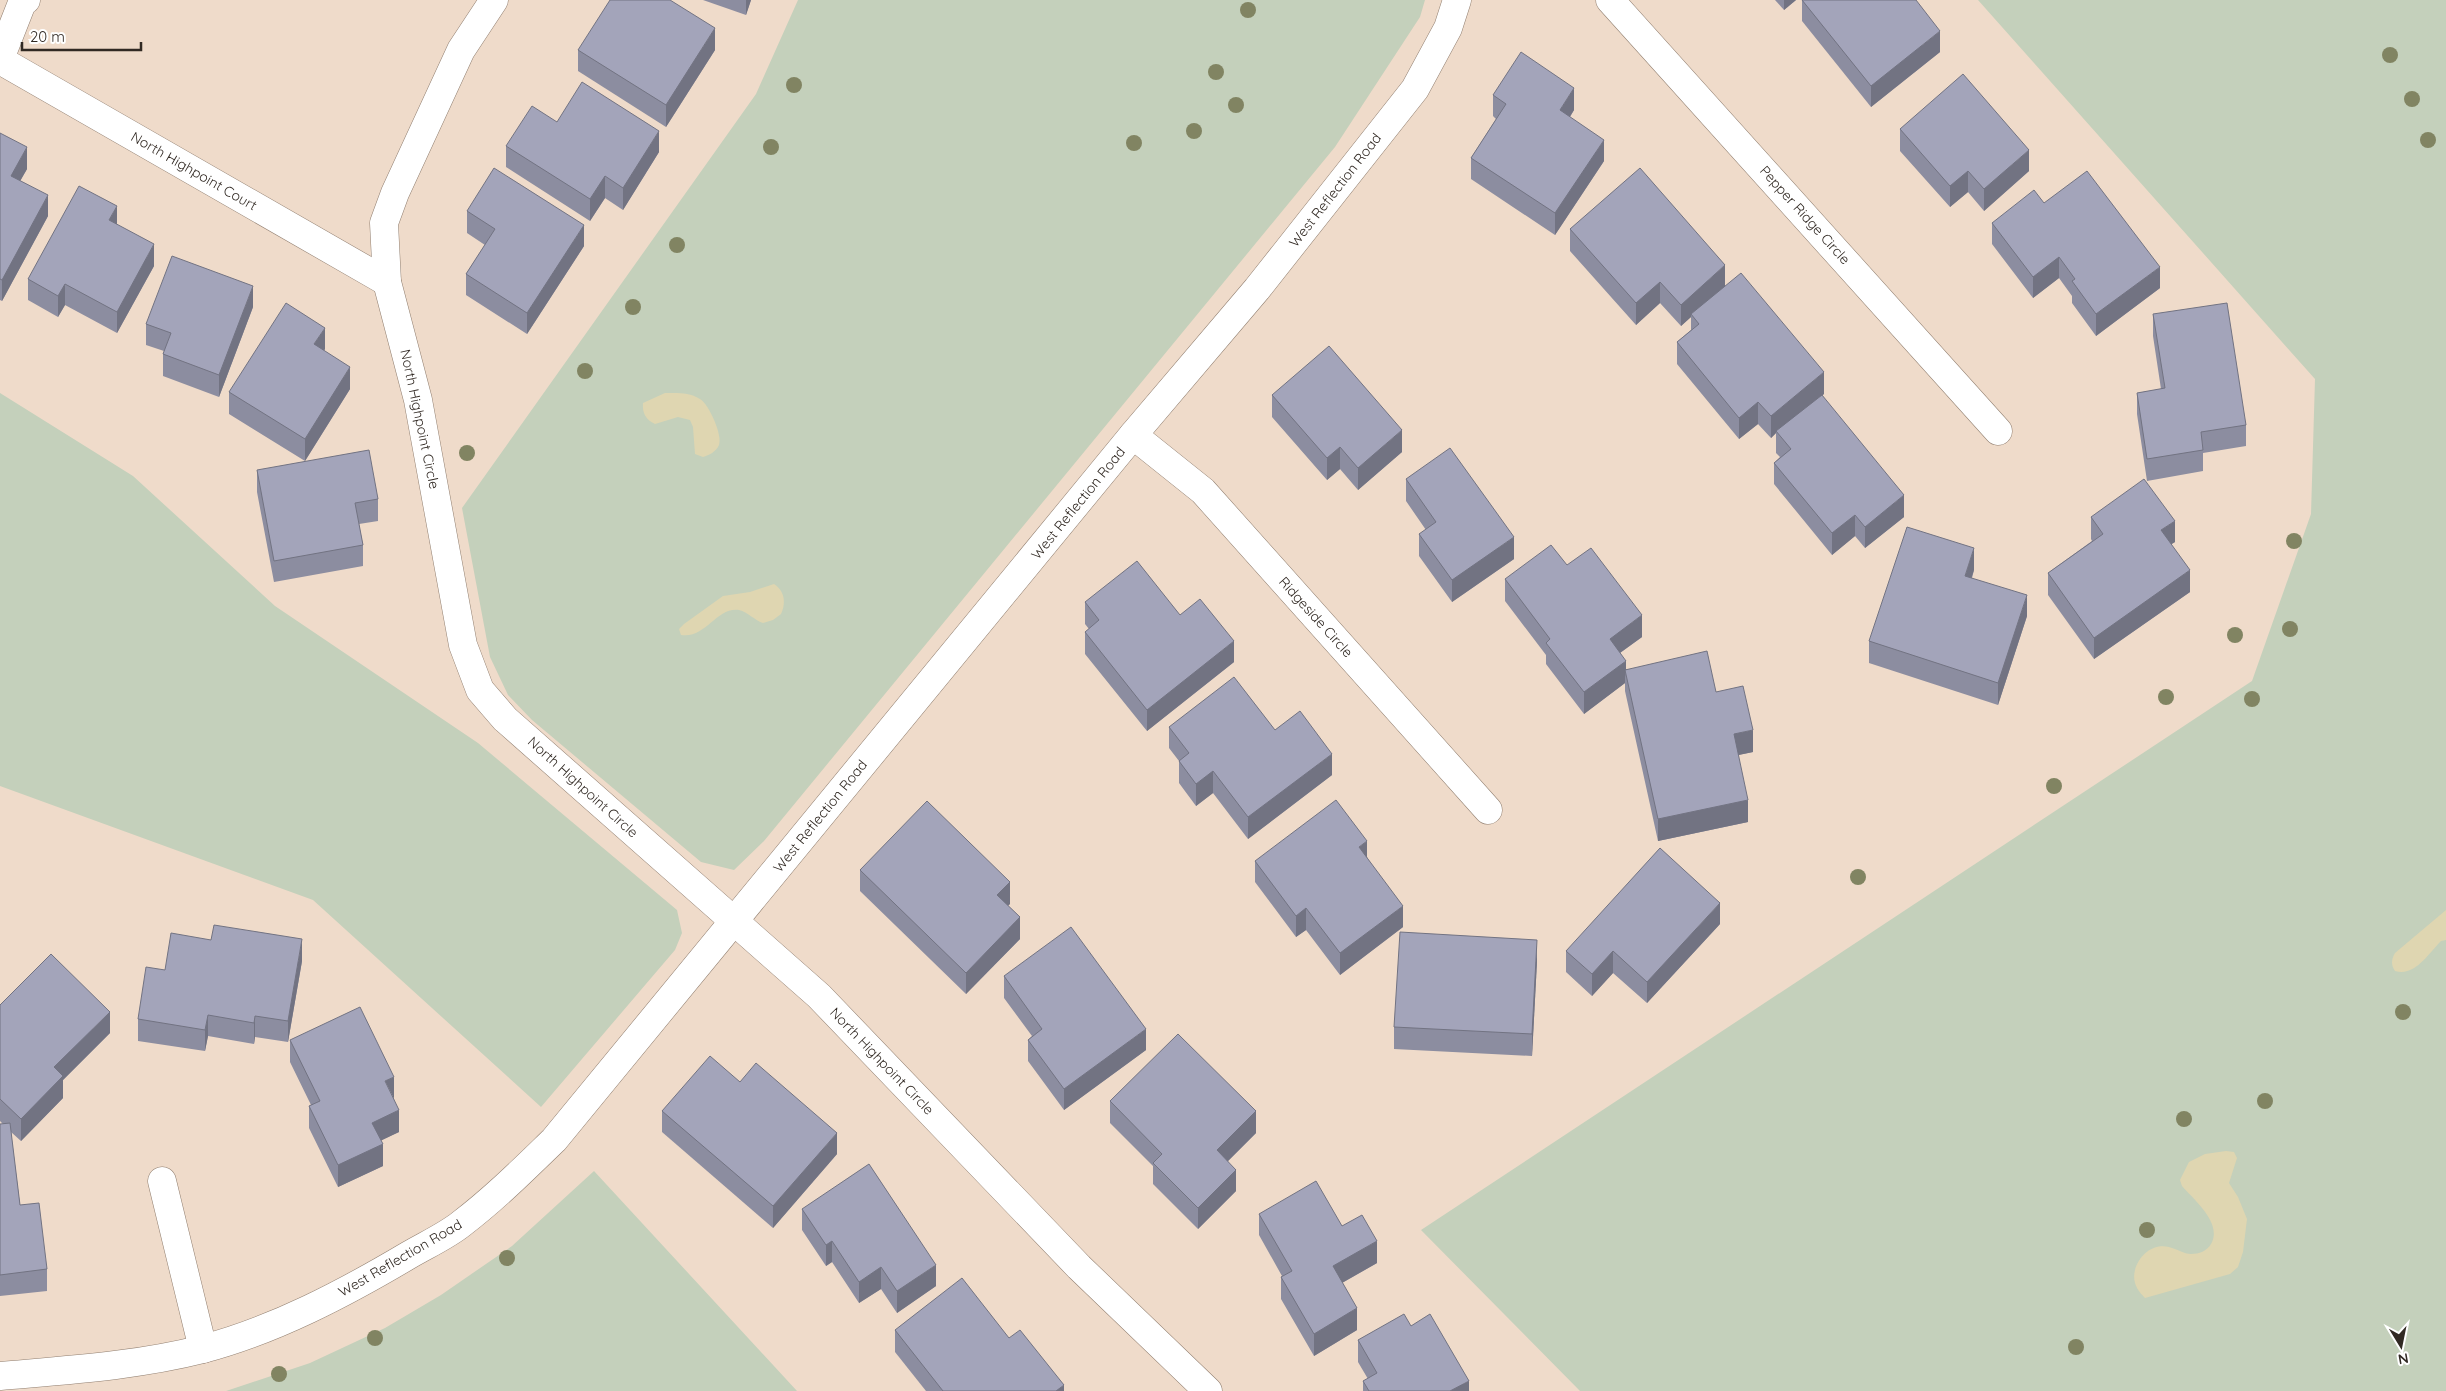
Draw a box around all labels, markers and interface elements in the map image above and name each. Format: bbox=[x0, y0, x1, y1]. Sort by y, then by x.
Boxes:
scale bar bbox=[22, 20, 141, 52]
text: 20 m bbox=[30, 27, 65, 46]
street label: North Highpoint Court bbox=[128, 128, 260, 215]
street label: West Reflection Road bbox=[1285, 129, 1385, 251]
street label: Pepper Ridge Circle bbox=[1756, 162, 1854, 268]
street label: North Highpoint Circle bbox=[396, 347, 444, 491]
street label: West Reflection Road bbox=[1027, 443, 1129, 563]
street label: Ridgeside Circle bbox=[1275, 573, 1357, 661]
street label: North Highpoint Circle bbox=[524, 733, 642, 841]
street label: West Reflection Road bbox=[769, 756, 871, 876]
street label: North Highpoint Circle bbox=[826, 1004, 938, 1119]
street label: West Reflection Road bbox=[335, 1215, 465, 1301]
north arrow bbox=[2376, 1321, 2426, 1371]
text: N bbox=[2397, 1349, 2410, 1369]

